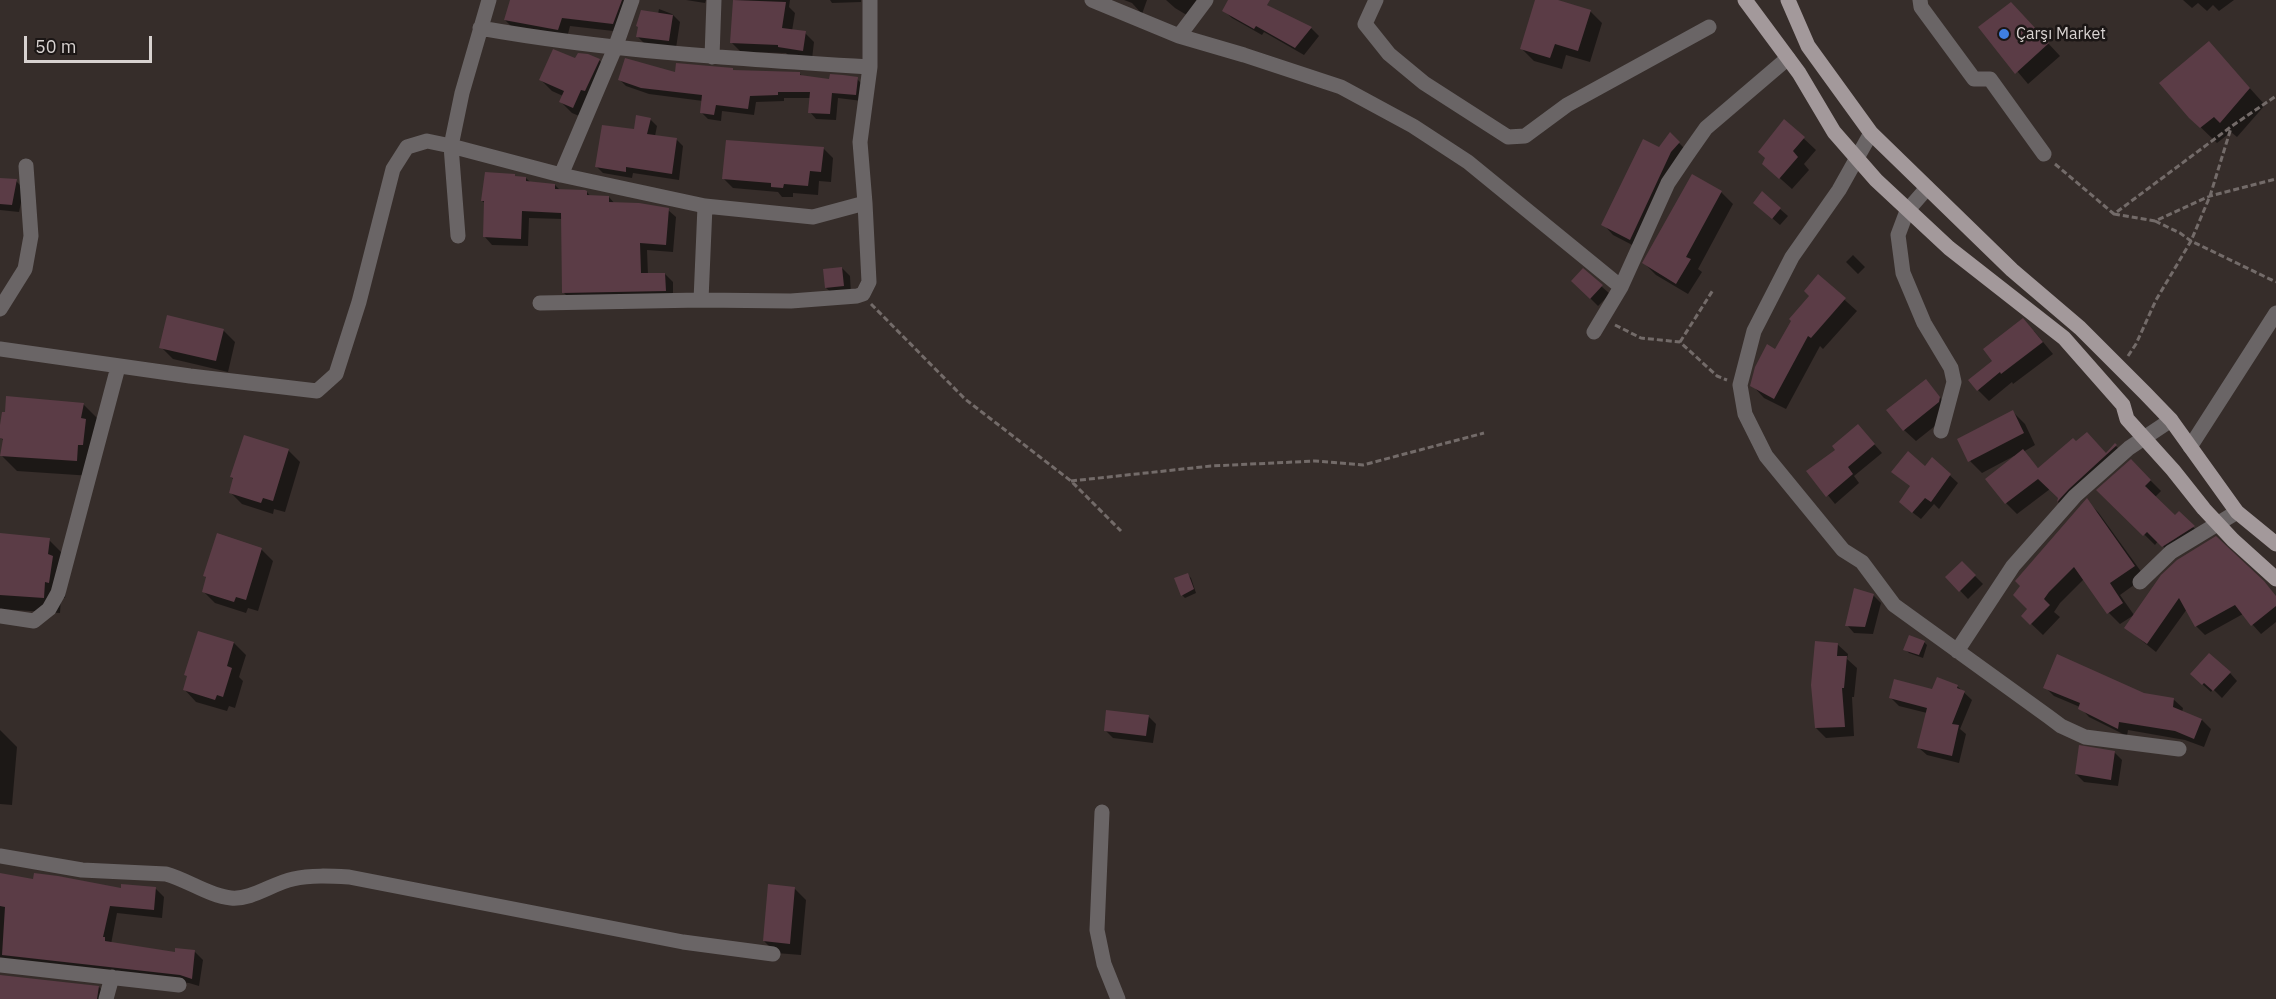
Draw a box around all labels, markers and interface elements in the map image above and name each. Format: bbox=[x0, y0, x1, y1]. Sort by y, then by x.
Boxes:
scale bar bbox=[27, 24, 154, 62]
place label: Çarşı Market bbox=[2016, 24, 2106, 44]
marker: Çarşı Market bbox=[1997, 27, 2011, 41]
text: 50 m bbox=[35, 35, 77, 58]

